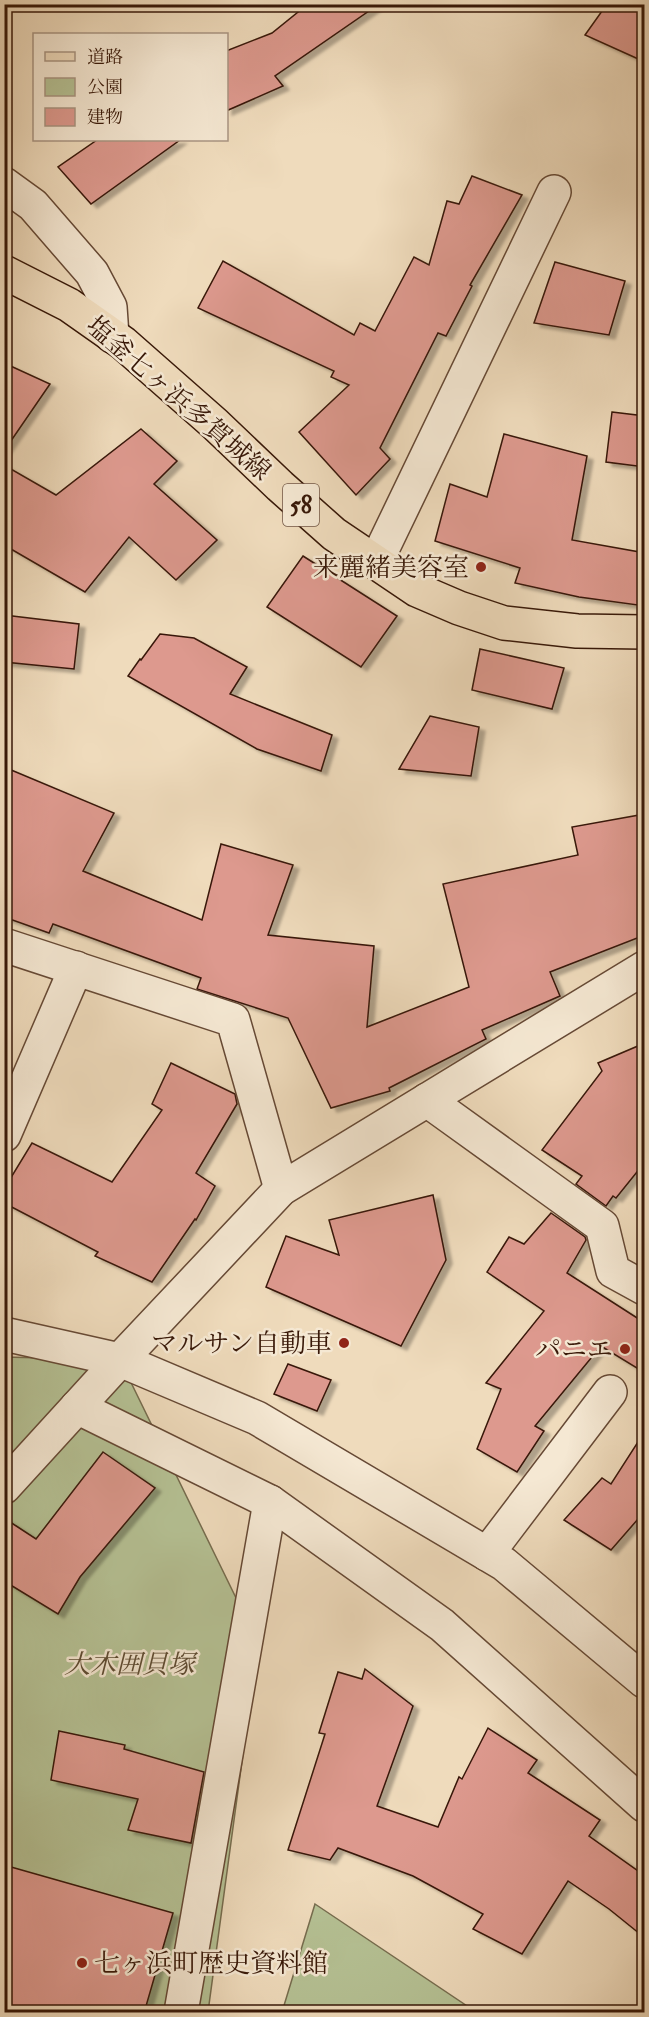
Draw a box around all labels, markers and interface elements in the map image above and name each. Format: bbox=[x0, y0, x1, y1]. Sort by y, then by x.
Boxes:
legend bbox=[33, 33, 228, 141]
text: 道路 bbox=[87, 46, 123, 69]
text: 公園 bbox=[87, 76, 123, 99]
text: 建物 bbox=[87, 106, 123, 129]
street label: 塩釜七ヶ浜多賀城線 bbox=[80, 310, 277, 488]
road number: 58 bbox=[283, 484, 319, 526]
place label: 来麗緒美容室 bbox=[313, 552, 469, 584]
marker: 来麗緒美容室 bbox=[474, 560, 488, 574]
place label: マルサン自動車 bbox=[151, 1328, 332, 1360]
place label: パニエ bbox=[535, 1334, 613, 1366]
marker: マルサン自動車 bbox=[337, 1336, 351, 1350]
marker: パニエ bbox=[618, 1342, 632, 1356]
park label: 大木囲貝塚 bbox=[64, 1649, 198, 1681]
place label: 七ヶ浜町歴史資料館 bbox=[94, 1948, 328, 1980]
marker: 七ヶ浜町歴史資料館 bbox=[75, 1956, 89, 1970]

